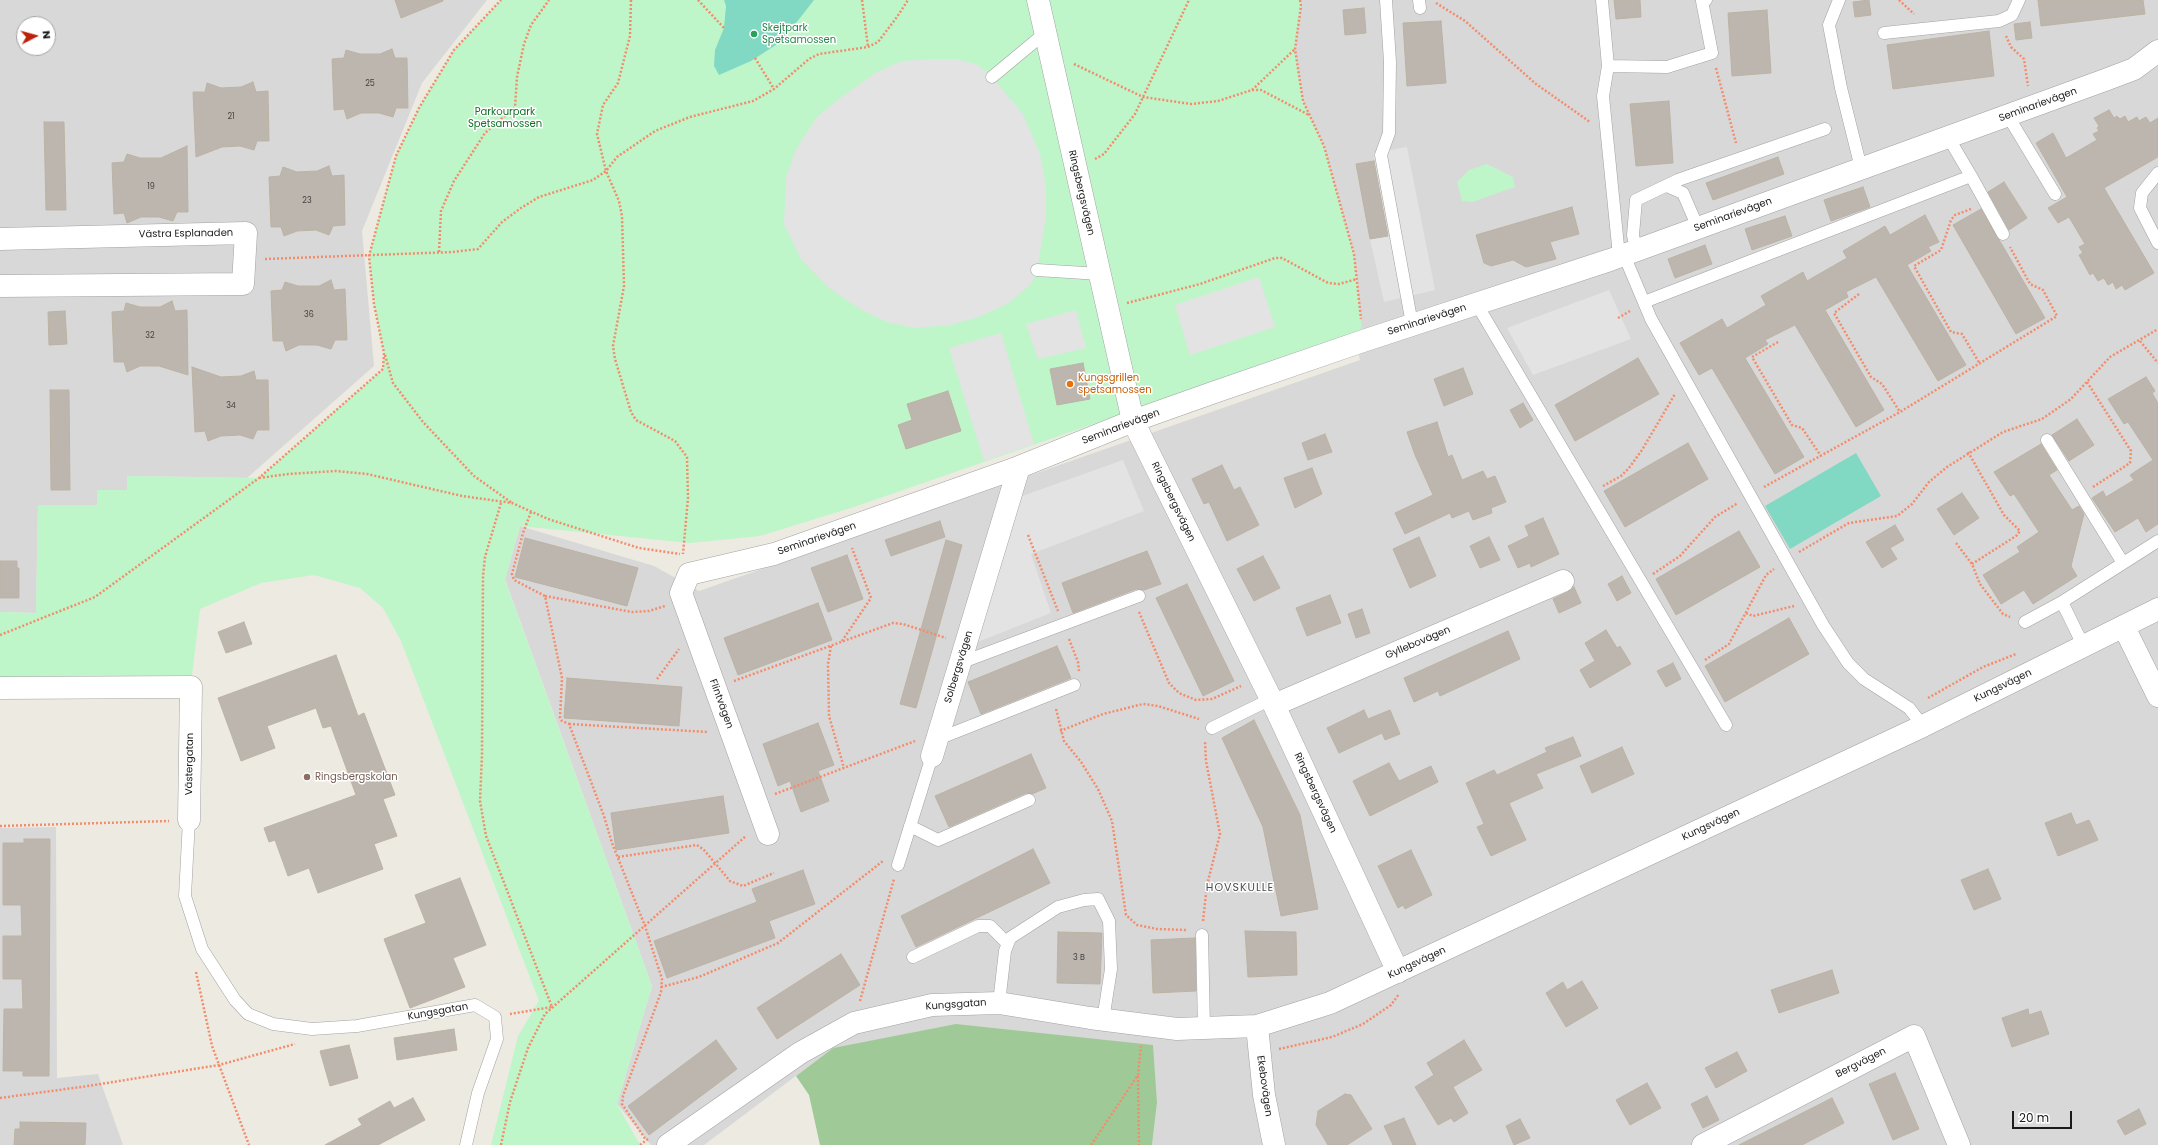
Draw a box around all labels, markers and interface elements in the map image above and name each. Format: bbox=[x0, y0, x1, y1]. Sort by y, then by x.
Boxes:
north arrow bbox=[16, 16, 56, 56]
place label: Skejtpark Spetsamossen bbox=[762, 22, 836, 46]
marker: Skejtpark Spetsamossen bbox=[749, 29, 759, 39]
text: N bbox=[39, 30, 55, 40]
house number: 25 bbox=[365, 79, 375, 89]
street label: Seminarievägen bbox=[1997, 85, 2079, 125]
park label: Parkourpark Spetsamossen bbox=[468, 106, 542, 130]
house number: 21 bbox=[227, 112, 235, 122]
street label: Ringsbergsvägen bbox=[1065, 149, 1097, 237]
house number: 19 bbox=[147, 182, 155, 192]
street label: Seminarievägen bbox=[1692, 195, 1774, 235]
house number: 23 bbox=[302, 196, 312, 206]
street label: Västra Esplanaden bbox=[139, 227, 233, 241]
street label: Seminarievägen bbox=[1386, 302, 1468, 338]
house number: 36 bbox=[304, 310, 314, 320]
house number: 32 bbox=[145, 331, 155, 341]
place label: Kungsgrillen spetsamossen bbox=[1078, 372, 1152, 396]
marker: Kungsgrillen spetsamossen bbox=[1065, 379, 1075, 389]
house number: 34 bbox=[226, 401, 236, 411]
street label: Seminarievägen bbox=[1081, 407, 1161, 447]
street label: Ringsbergsvägen bbox=[1148, 460, 1198, 544]
street label: Seminarievägen bbox=[776, 520, 858, 558]
street label: Gyllebovägen bbox=[1384, 624, 1452, 662]
street label: Solbergsvägen bbox=[942, 629, 976, 705]
street label: Kungsvägen bbox=[1972, 667, 2034, 705]
street label: Flintvägen bbox=[707, 678, 735, 730]
street label: Västergatan bbox=[183, 733, 197, 795]
street label: Ringsbergsvägen bbox=[1291, 751, 1339, 835]
place label: Ringsbergskolan bbox=[315, 771, 398, 783]
marker: Ringsbergskolan bbox=[302, 772, 312, 782]
street label: Kungsvägen bbox=[1680, 806, 1742, 844]
district label: HOVSKULLE bbox=[1206, 881, 1274, 895]
street label: Kungsvägen bbox=[1386, 944, 1448, 982]
house number: 3 B bbox=[1073, 953, 1085, 963]
street label: Kungsgatan bbox=[925, 997, 987, 1013]
street label: Kungsgatan bbox=[407, 1001, 469, 1023]
street label: Bergvägen bbox=[1834, 1045, 1888, 1081]
street label: Ekebovägen bbox=[1254, 1055, 1274, 1117]
scale bar bbox=[2014, 1103, 2074, 1129]
text: 20 m bbox=[2019, 1109, 2049, 1126]

